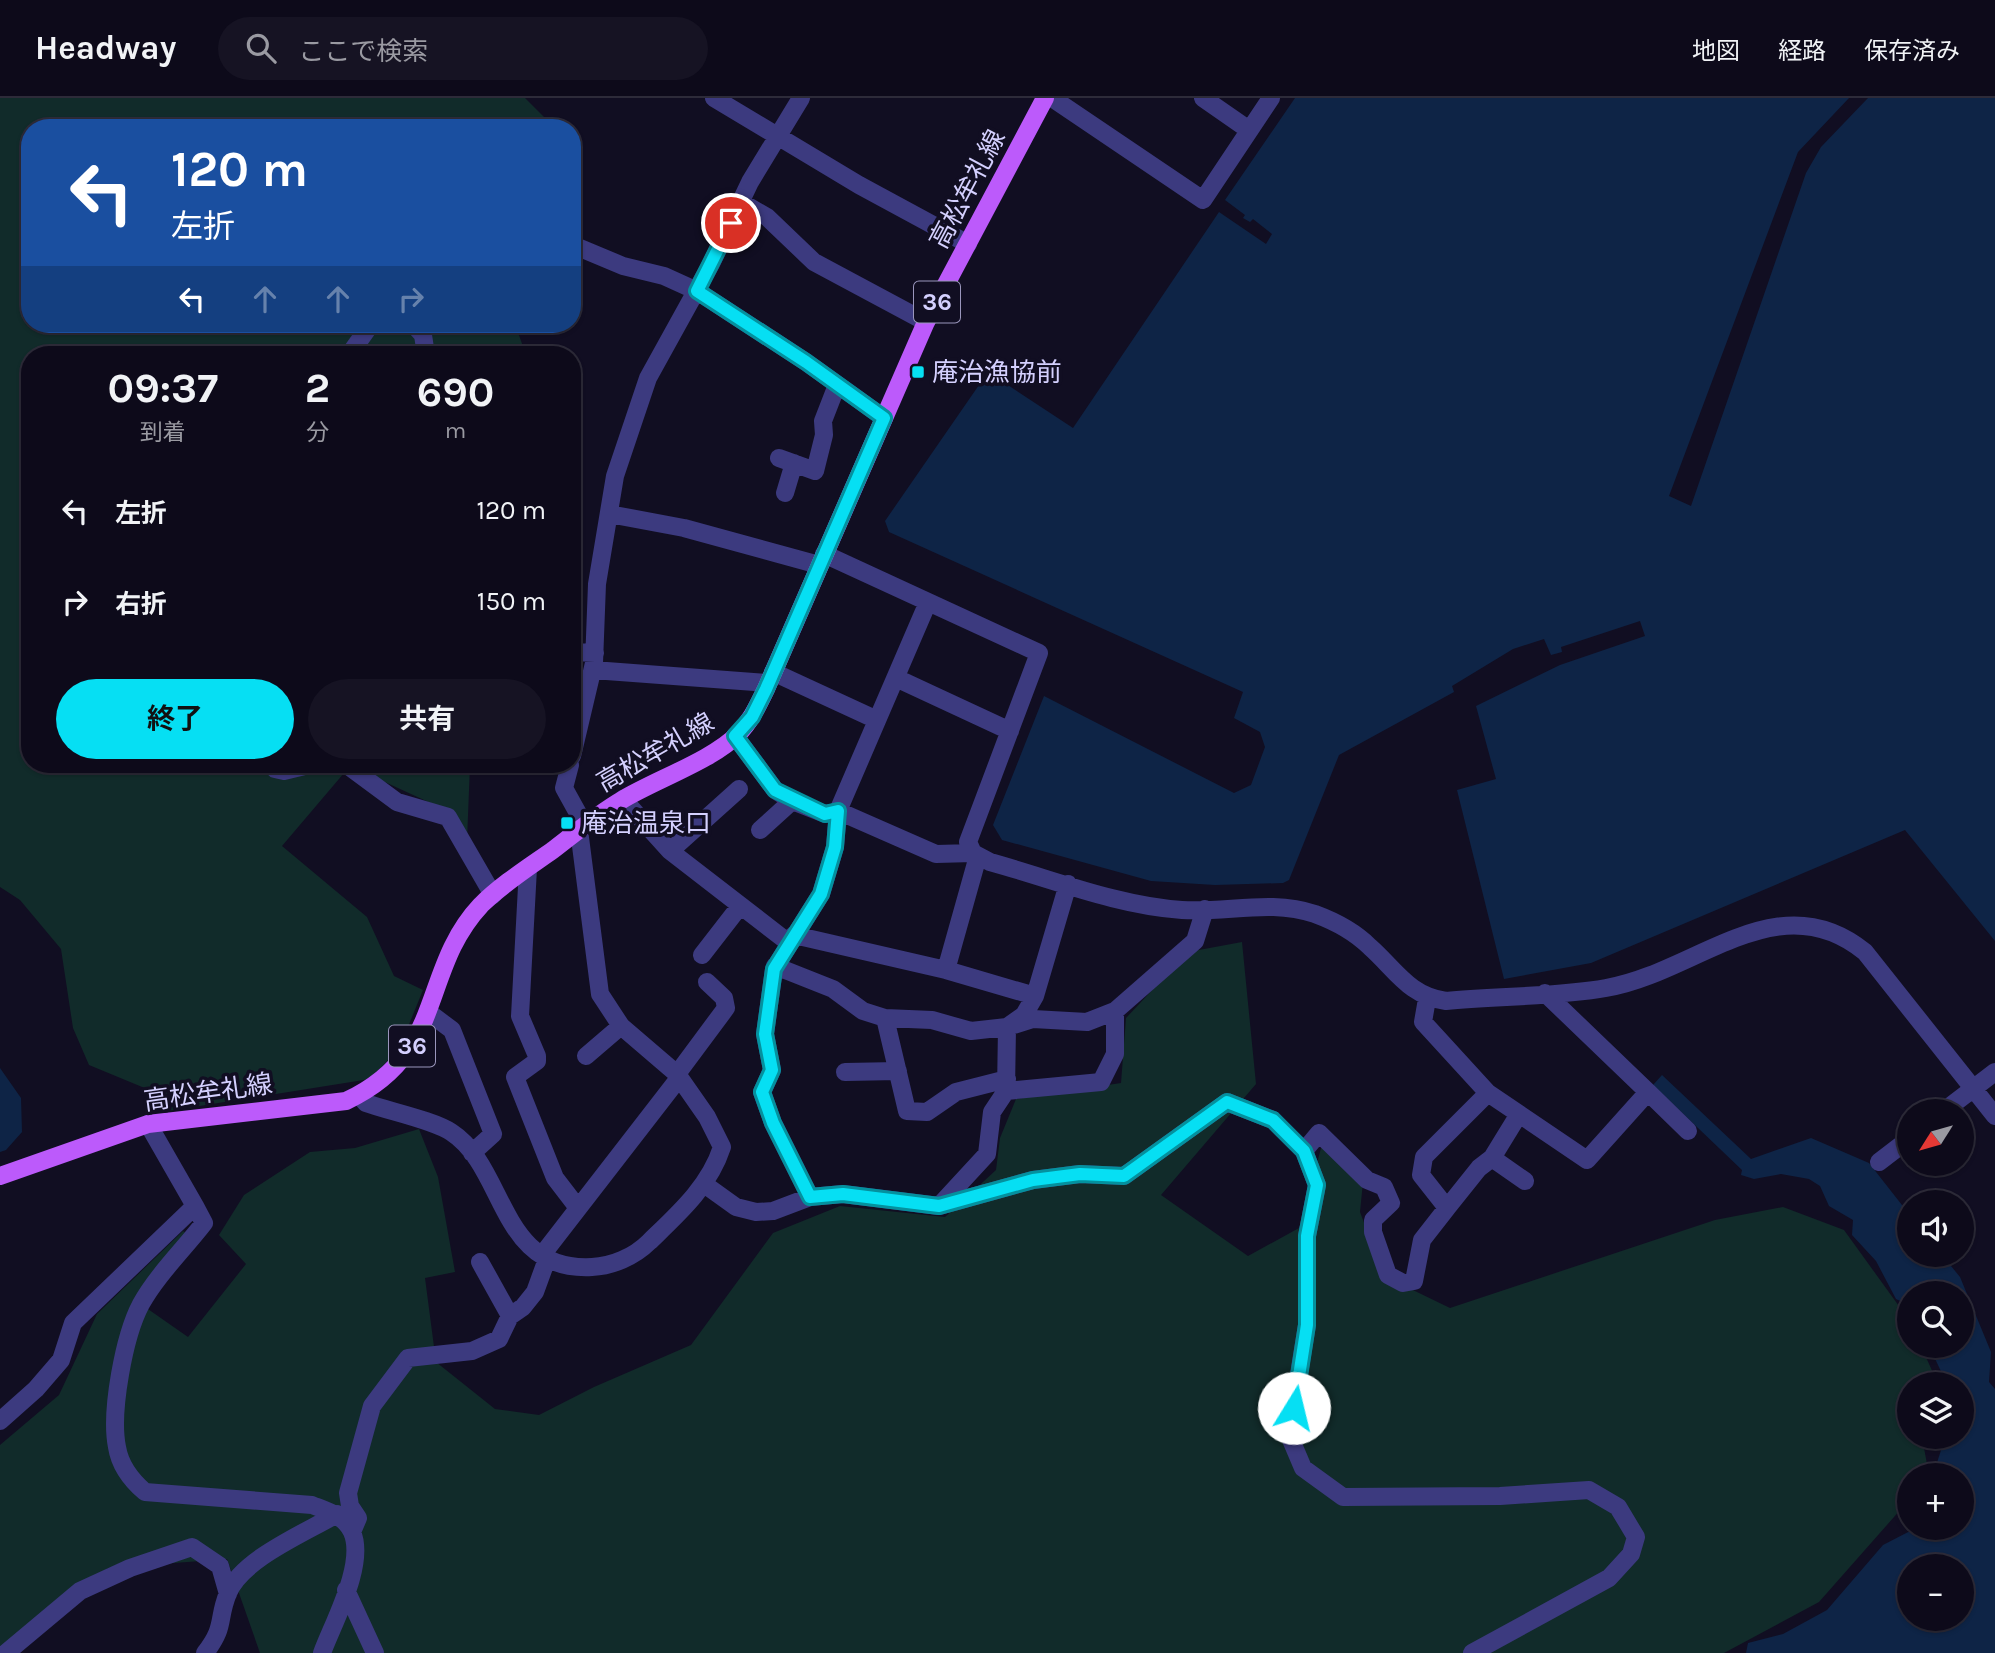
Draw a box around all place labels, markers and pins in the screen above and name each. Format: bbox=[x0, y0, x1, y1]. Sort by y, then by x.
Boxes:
pin bbox=[701, 193, 761, 253]
place label: 庵治漁協前 bbox=[932, 357, 1062, 388]
marker: 庵治漁協前 bbox=[910, 364, 926, 380]
place label: 庵治温泉口 bbox=[581, 808, 711, 839]
marker: 庵治温泉口 bbox=[559, 815, 575, 831]

